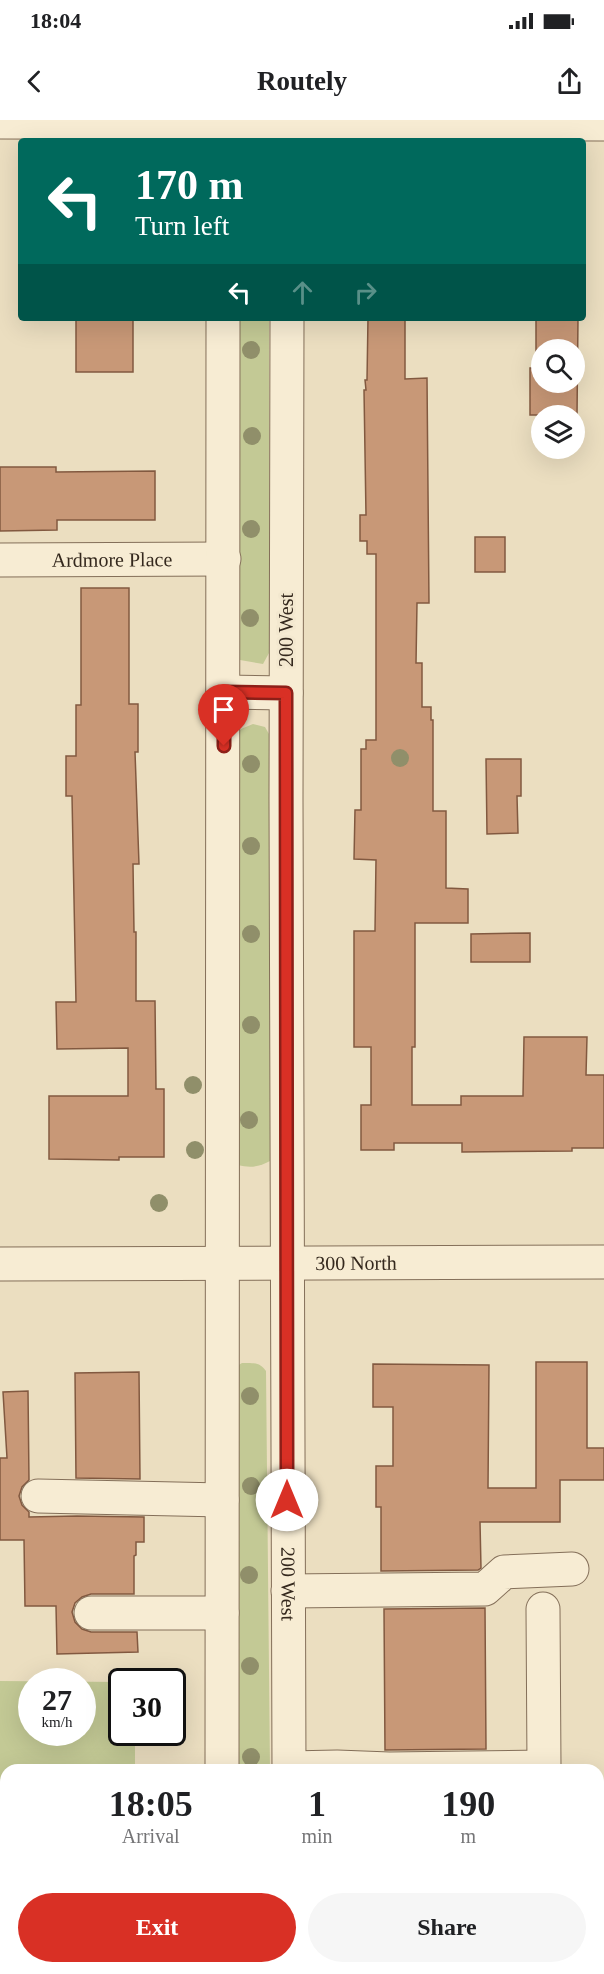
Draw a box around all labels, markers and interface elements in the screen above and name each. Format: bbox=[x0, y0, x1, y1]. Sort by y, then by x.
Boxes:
text: 18:04 bbox=[30, 8, 81, 33]
icon: back bbox=[18, 65, 51, 98]
icon: share bbox=[553, 65, 586, 98]
text: Routely bbox=[257, 66, 347, 96]
icon: left bbox=[36, 162, 114, 240]
text: 170 m bbox=[135, 162, 244, 208]
text: Turn left bbox=[135, 211, 229, 241]
icon: left bbox=[223, 276, 256, 309]
icon: ahead bbox=[286, 276, 319, 309]
icon: right bbox=[349, 276, 382, 309]
map controls bbox=[531, 339, 585, 459]
button: search bbox=[531, 339, 585, 393]
button: layers bbox=[531, 405, 585, 459]
street label: Ardmore Place bbox=[52, 548, 172, 571]
street label: 200 West bbox=[275, 592, 297, 667]
pin bbox=[198, 684, 249, 746]
icon: arrive bbox=[207, 693, 240, 726]
street label: 300 North bbox=[315, 1252, 397, 1274]
position arrow bbox=[255, 1468, 319, 1532]
street label: 200 West bbox=[277, 1547, 300, 1622]
speed limit sign: 30 bbox=[108, 1668, 186, 1746]
text: 27 bbox=[42, 1683, 72, 1716]
text: km/h bbox=[42, 1714, 72, 1730]
text: 18:05 bbox=[109, 1784, 193, 1824]
text: 1 bbox=[308, 1784, 326, 1824]
text: 190 bbox=[441, 1784, 495, 1824]
text: Arrival bbox=[122, 1825, 180, 1847]
text: min bbox=[301, 1825, 333, 1847]
text: m bbox=[461, 1825, 476, 1847]
button: Exit bbox=[18, 1893, 296, 1962]
button: Share bbox=[308, 1893, 586, 1962]

